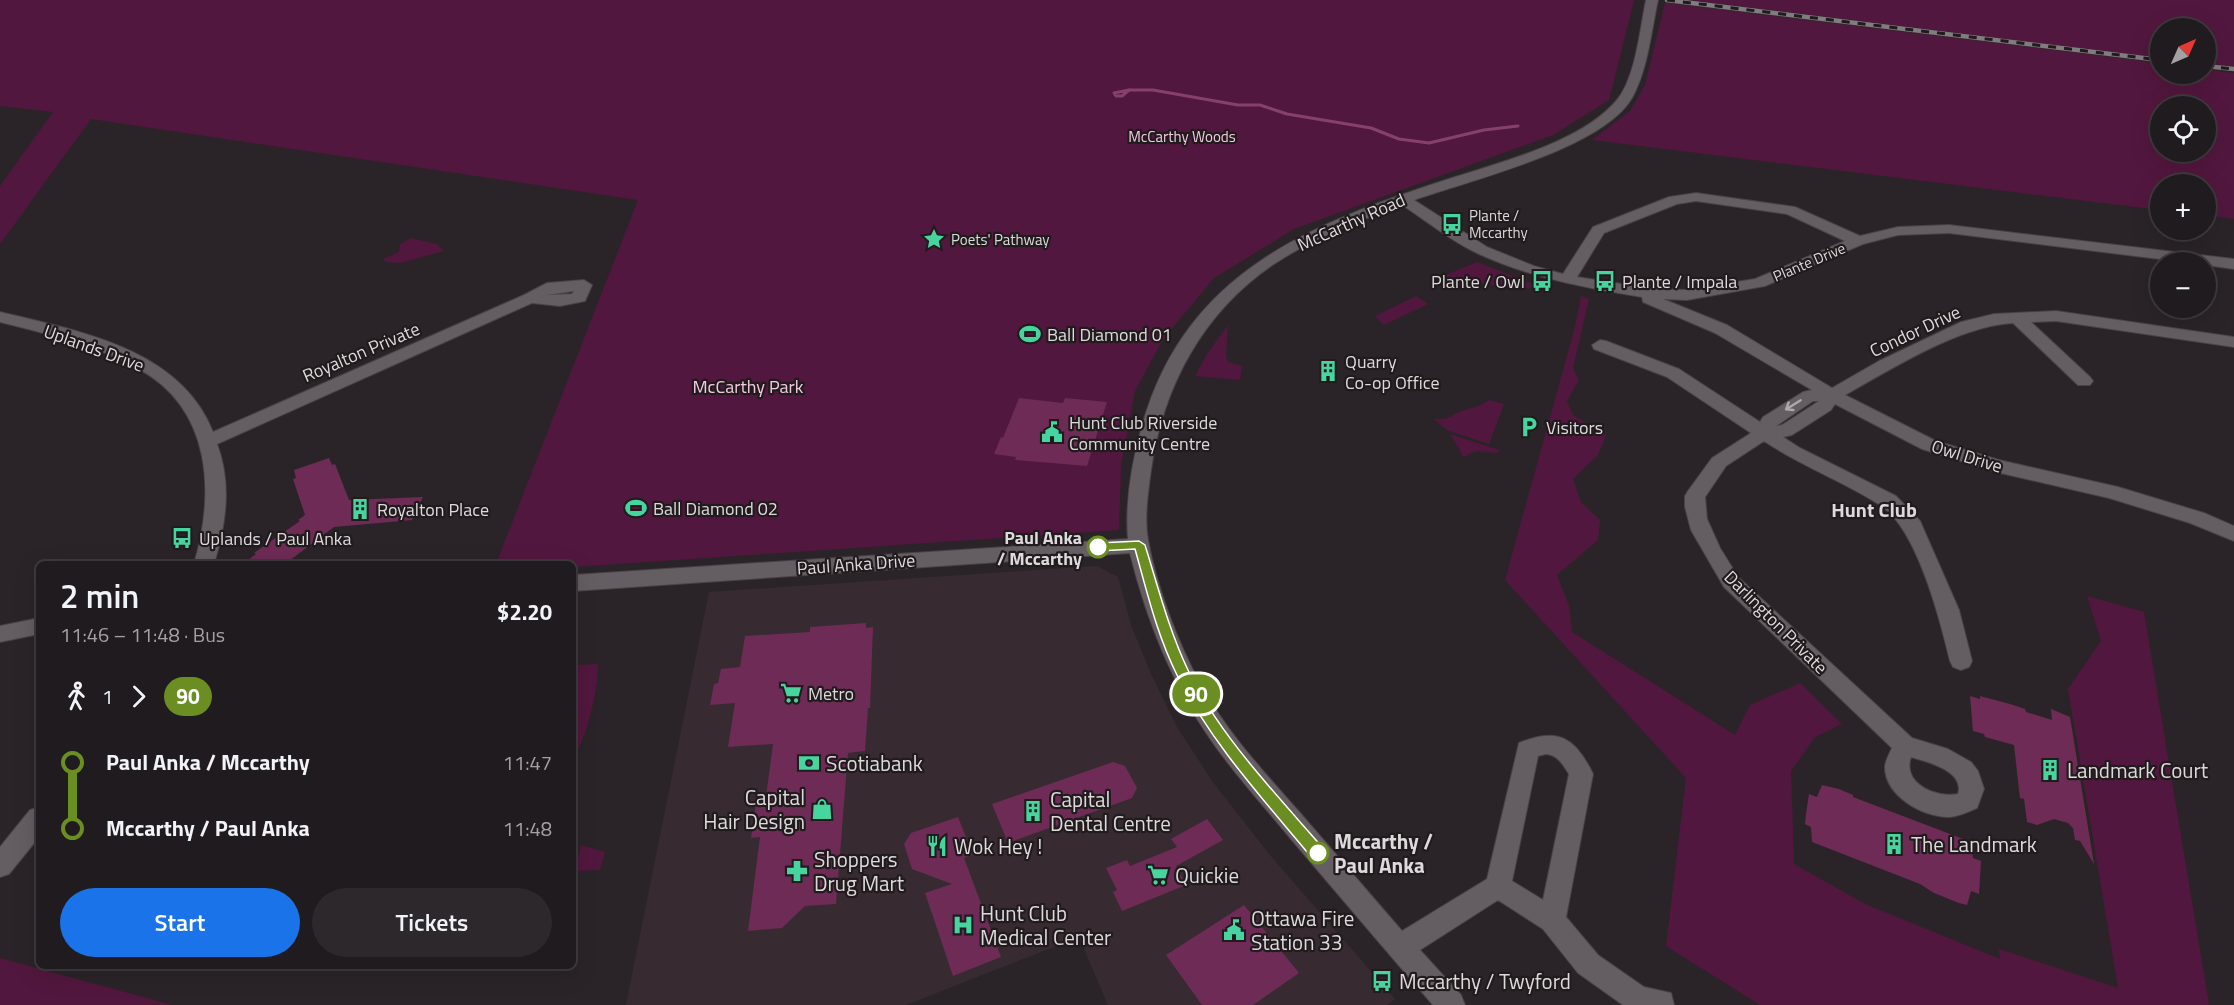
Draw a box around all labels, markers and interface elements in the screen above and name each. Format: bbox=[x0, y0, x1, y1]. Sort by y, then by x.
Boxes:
north arrow bbox=[2150, 18, 2216, 84]
map controls bbox=[2150, 18, 2216, 318]
button: locate bbox=[2150, 96, 2216, 162]
park label: McCarthy Woods bbox=[1128, 125, 1236, 148]
button: + bbox=[2150, 174, 2216, 240]
street label: McCarthy Road bbox=[1293, 186, 1409, 258]
place label: Plante / Mccarthy bbox=[1469, 204, 1528, 244]
bus stop icon: Plante / Mccarthy bbox=[1440, 212, 1464, 236]
place icon: Poets' Pathway bbox=[922, 227, 946, 251]
place label: Poets' Pathway bbox=[951, 228, 1050, 251]
street label: Plante Drive bbox=[1769, 236, 1849, 288]
button: − bbox=[2150, 252, 2216, 318]
place label: Plante / Owl bbox=[1431, 268, 1525, 295]
place label: Plante / Impala bbox=[1622, 268, 1737, 295]
bus stop icon: Plante / Owl bbox=[1530, 269, 1554, 293]
bus stop icon: Plante / Impala bbox=[1593, 269, 1617, 293]
street label: Condor Drive bbox=[1865, 298, 1965, 364]
street label: Royalton Private bbox=[298, 315, 424, 389]
street label: Uplands Drive bbox=[40, 317, 148, 379]
place label: Ball Diamond 01 bbox=[1047, 321, 1172, 348]
sports icon: Ball Diamond 01 bbox=[1018, 322, 1042, 346]
place label: Quarry Co-op Office bbox=[1345, 348, 1440, 396]
building icon: Quarry Co-op Office bbox=[1316, 359, 1340, 383]
park label: McCarthy Park bbox=[693, 373, 804, 400]
one-way arrow bbox=[1785, 400, 1802, 412]
place label: Hunt Club Riverside Community Centre bbox=[1069, 409, 1217, 457]
place label: Visitors bbox=[1546, 414, 1603, 441]
parking icon: Visitors bbox=[1517, 415, 1541, 439]
public building icon: Hunt Club Riverside Community Centre bbox=[1040, 420, 1064, 444]
street label: Owl Drive bbox=[1928, 432, 2006, 480]
district label: Hunt Club bbox=[1831, 494, 1917, 525]
place label: Ball Diamond 02 bbox=[653, 495, 778, 522]
place label: Royalton Place bbox=[377, 496, 489, 523]
sports icon: Ball Diamond 02 bbox=[624, 496, 648, 520]
building icon: Royalton Place bbox=[348, 497, 372, 521]
place label: Paul Anka / Mccarthy bbox=[997, 524, 1082, 572]
place label: Uplands / Paul Anka bbox=[199, 525, 351, 552]
bus stop icon: Uplands / Paul Anka bbox=[170, 526, 194, 550]
marker: Paul Anka / Mccarthy bbox=[1087, 536, 1109, 558]
street label: Paul Anka Drive bbox=[796, 546, 916, 582]
street label: Darlington Private bbox=[1718, 564, 1834, 680]
text: 2 min bbox=[60, 571, 139, 621]
text: $2.20 bbox=[497, 595, 552, 629]
text: 11:46 – 11:48 · Bus bbox=[60, 619, 225, 650]
line badge: 90 bbox=[1169, 674, 1223, 714]
text: 90 bbox=[1184, 678, 1208, 710]
icon: walk bbox=[60, 680, 93, 713]
icon: forward bbox=[122, 680, 155, 713]
text: 90 bbox=[176, 680, 200, 712]
place label: Metro bbox=[808, 680, 854, 707]
text: 1 bbox=[102, 681, 113, 712]
supermarket icon: Metro bbox=[779, 681, 803, 705]
text: Paul Anka / Mccarthy bbox=[106, 745, 310, 779]
text: 11:47 bbox=[503, 747, 552, 778]
place label: Scotiabank bbox=[826, 747, 923, 779]
bank icon: Scotiabank bbox=[797, 751, 821, 775]
place label: Landmark Court bbox=[2067, 754, 2209, 786]
building icon: Landmark Court bbox=[2038, 758, 2062, 782]
place label: Capital Hair Design bbox=[703, 781, 805, 837]
place label: Capital Dental Centre bbox=[1050, 783, 1171, 839]
shop icon: Capital Hair Design bbox=[810, 797, 834, 821]
building icon: Capital Dental Centre bbox=[1021, 799, 1045, 823]
text: Mccarthy / Paul Anka bbox=[106, 811, 310, 845]
text: 11:48 bbox=[503, 813, 552, 844]
place label: Mccarthy / Paul Anka bbox=[1334, 825, 1433, 881]
place label: The Landmark bbox=[1911, 828, 2037, 860]
place label: Wok Hey ! bbox=[954, 830, 1042, 862]
building icon: The Landmark bbox=[1882, 832, 1906, 856]
restaurant icon: Wok Hey ! bbox=[925, 834, 949, 858]
marker: Mccarthy / Paul Anka bbox=[1307, 842, 1329, 864]
place label: Shoppers Drug Mart bbox=[814, 843, 905, 899]
pharmacy icon: Shoppers Drug Mart bbox=[785, 859, 809, 883]
place label: Quickie bbox=[1175, 859, 1239, 891]
supermarket icon: Quickie bbox=[1146, 863, 1170, 887]
button: Start bbox=[60, 888, 300, 957]
button: Tickets bbox=[312, 888, 552, 957]
place label: Hunt Club Medical Center bbox=[980, 897, 1111, 953]
place label: Ottawa Fire Station 33 bbox=[1251, 902, 1354, 958]
hospital icon: Hunt Club Medical Center bbox=[951, 913, 975, 937]
public building icon: Ottawa Fire Station 33 bbox=[1222, 918, 1246, 942]
place label: Mccarthy / Twyford bbox=[1399, 965, 1571, 997]
bus stop icon: Mccarthy / Twyford bbox=[1370, 969, 1394, 993]

